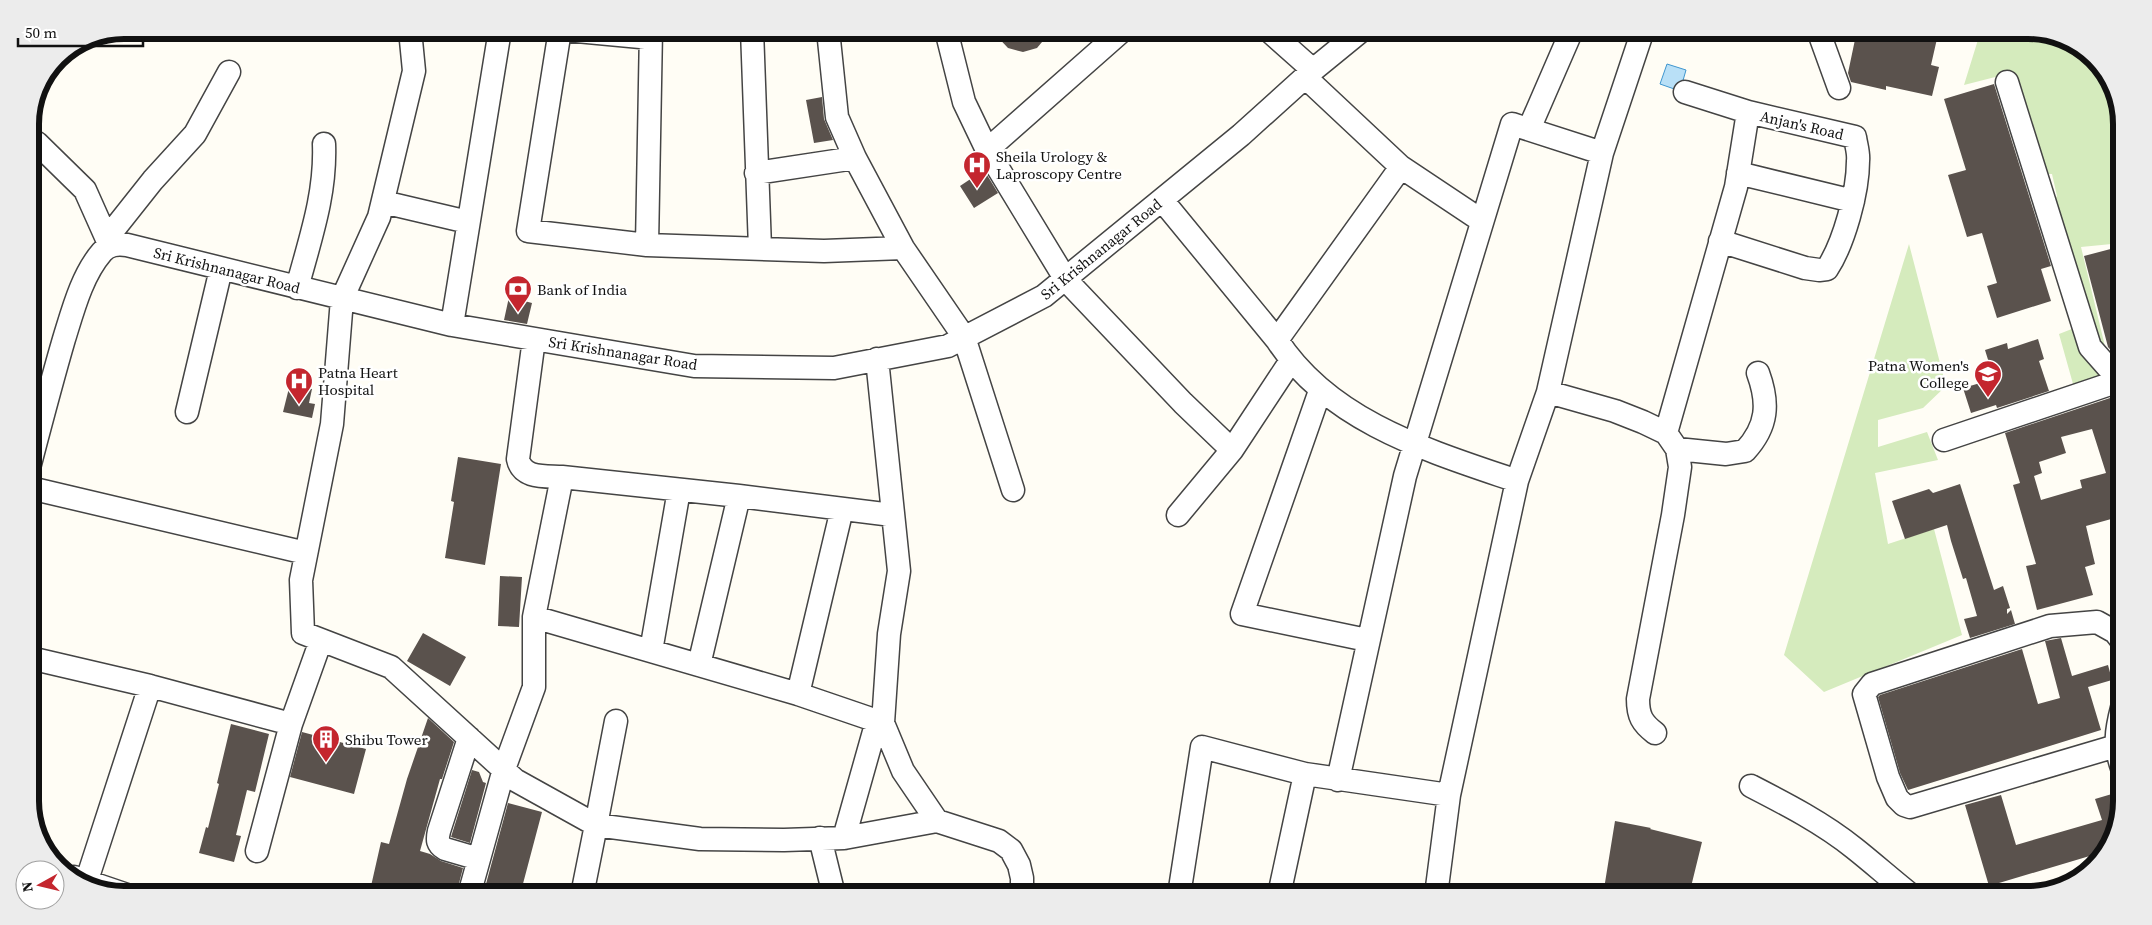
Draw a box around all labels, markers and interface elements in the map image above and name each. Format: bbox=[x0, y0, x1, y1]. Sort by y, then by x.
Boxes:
scale bar bbox=[18, 15, 142, 47]
text: 50 m bbox=[25, 22, 57, 43]
street label: Anjan's Road bbox=[1758, 105, 1846, 145]
place label: Sheila Urology & Laproscopy Centre bbox=[996, 146, 1122, 184]
hospital icon: Sheila Urology & Laproscopy Centre bbox=[962, 150, 992, 189]
street label: Sri Krishnanagar Road bbox=[1036, 193, 1166, 304]
street label: Sri Krishnanagar Road bbox=[152, 242, 303, 298]
bank icon: Bank of India bbox=[503, 274, 533, 313]
place label: Bank of India bbox=[537, 279, 627, 300]
street label: Sri Krishnanagar Road bbox=[547, 331, 699, 375]
place label: Patna Women's College bbox=[1868, 355, 1969, 393]
school or university icon: Patna Women's College bbox=[1973, 359, 2003, 398]
place label: Patna Heart Hospital bbox=[318, 362, 398, 400]
hospital icon: Patna Heart Hospital bbox=[284, 366, 314, 405]
building icon: Shibu Tower bbox=[311, 724, 341, 763]
place label: Shibu Tower bbox=[345, 729, 429, 750]
north arrow bbox=[15, 860, 65, 910]
text: N bbox=[17, 880, 38, 893]

